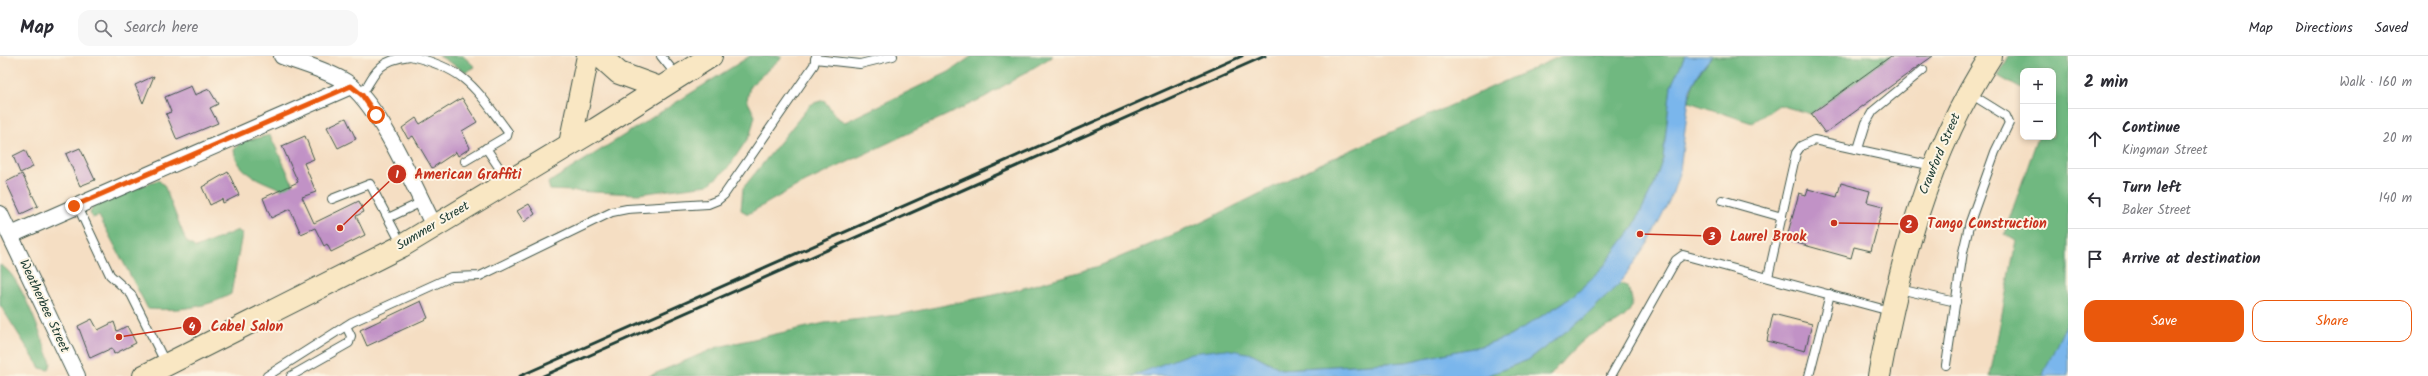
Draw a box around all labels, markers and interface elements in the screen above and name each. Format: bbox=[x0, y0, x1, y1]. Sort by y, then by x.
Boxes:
search box bbox=[78, 10, 358, 46]
text: Map bbox=[20, 13, 54, 43]
text: Search here bbox=[124, 16, 198, 40]
icon: search bbox=[92, 17, 114, 39]
text: Map bbox=[2248, 17, 2273, 39]
text: Directions bbox=[2295, 17, 2353, 39]
text: Saved bbox=[2375, 17, 2408, 39]
map controls bbox=[2020, 68, 2056, 140]
button: + bbox=[2020, 68, 2056, 104]
text: 2 min bbox=[2084, 69, 2128, 96]
text: Walk · 160 m bbox=[2340, 72, 2412, 93]
button: − bbox=[2020, 104, 2056, 140]
route start bbox=[367, 106, 385, 124]
street label: Crawford Street bbox=[1913, 109, 1967, 198]
text: Continue bbox=[2122, 116, 2180, 140]
icon: ahead bbox=[2084, 128, 2106, 150]
text: 20 m bbox=[2382, 128, 2412, 149]
text: Kingman Street bbox=[2122, 140, 2207, 161]
callout: American Graffiti bbox=[387, 161, 529, 187]
text: American Graffiti bbox=[415, 164, 522, 186]
text: 1 bbox=[395, 165, 399, 184]
text: Turn left bbox=[2122, 176, 2182, 200]
icon: left bbox=[2084, 188, 2106, 210]
text: 140 m bbox=[2379, 188, 2412, 209]
street label: Summer Street bbox=[392, 195, 474, 256]
route end bbox=[65, 197, 83, 215]
text: Baker Street bbox=[2122, 200, 2191, 221]
callout: Tango Construction bbox=[1899, 211, 2055, 237]
text: Tango Construction bbox=[1927, 213, 2047, 235]
text: 2 bbox=[1906, 215, 1913, 234]
callout: Laurel Brook bbox=[1702, 223, 1814, 249]
text: Laurel Brook bbox=[1730, 226, 1807, 248]
text: 3 bbox=[1708, 227, 1716, 246]
text: Arrive at destination bbox=[2122, 247, 2261, 271]
icon: arrive bbox=[2084, 248, 2106, 270]
street label: Weatherbee Street bbox=[13, 256, 75, 357]
button: Save bbox=[2084, 300, 2244, 342]
button: Share bbox=[2252, 300, 2412, 342]
callout: Cabel Salon bbox=[182, 313, 291, 339]
text: Cabel Salon bbox=[211, 316, 283, 338]
text: 4 bbox=[189, 317, 196, 336]

